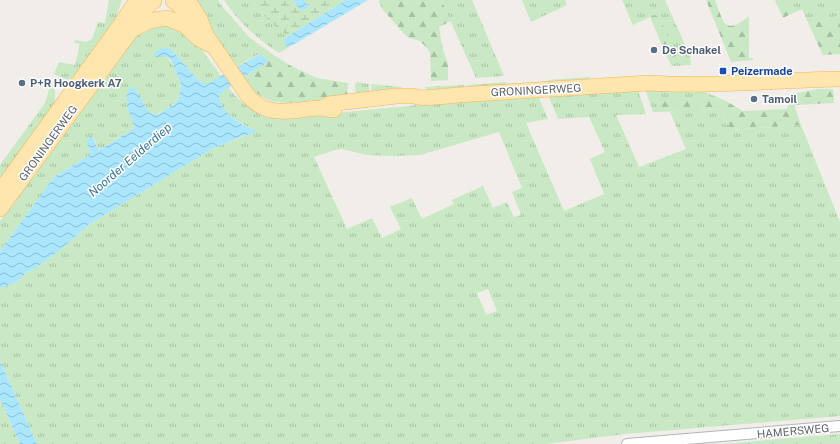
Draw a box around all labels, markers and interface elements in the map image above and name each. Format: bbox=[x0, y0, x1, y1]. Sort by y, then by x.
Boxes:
place label: De Schakel bbox=[662, 44, 721, 56]
marker: De Schakel bbox=[649, 45, 659, 55]
place label: Peizermade bbox=[731, 65, 793, 77]
marker: Peizermade bbox=[718, 66, 728, 76]
place label: P+R Hoogkerk A7 bbox=[30, 77, 122, 89]
marker: P+R Hoogkerk A7 bbox=[17, 78, 27, 88]
street label: GRONINGERWEG bbox=[490, 82, 582, 98]
place label: Tamoil bbox=[762, 93, 797, 105]
marker: Tamoil bbox=[749, 94, 759, 104]
street label: GRONINGERWEG bbox=[17, 103, 79, 183]
water label: Noorder Eelderdiep bbox=[86, 120, 174, 200]
street label: HAMERSWEG bbox=[756, 422, 830, 440]

